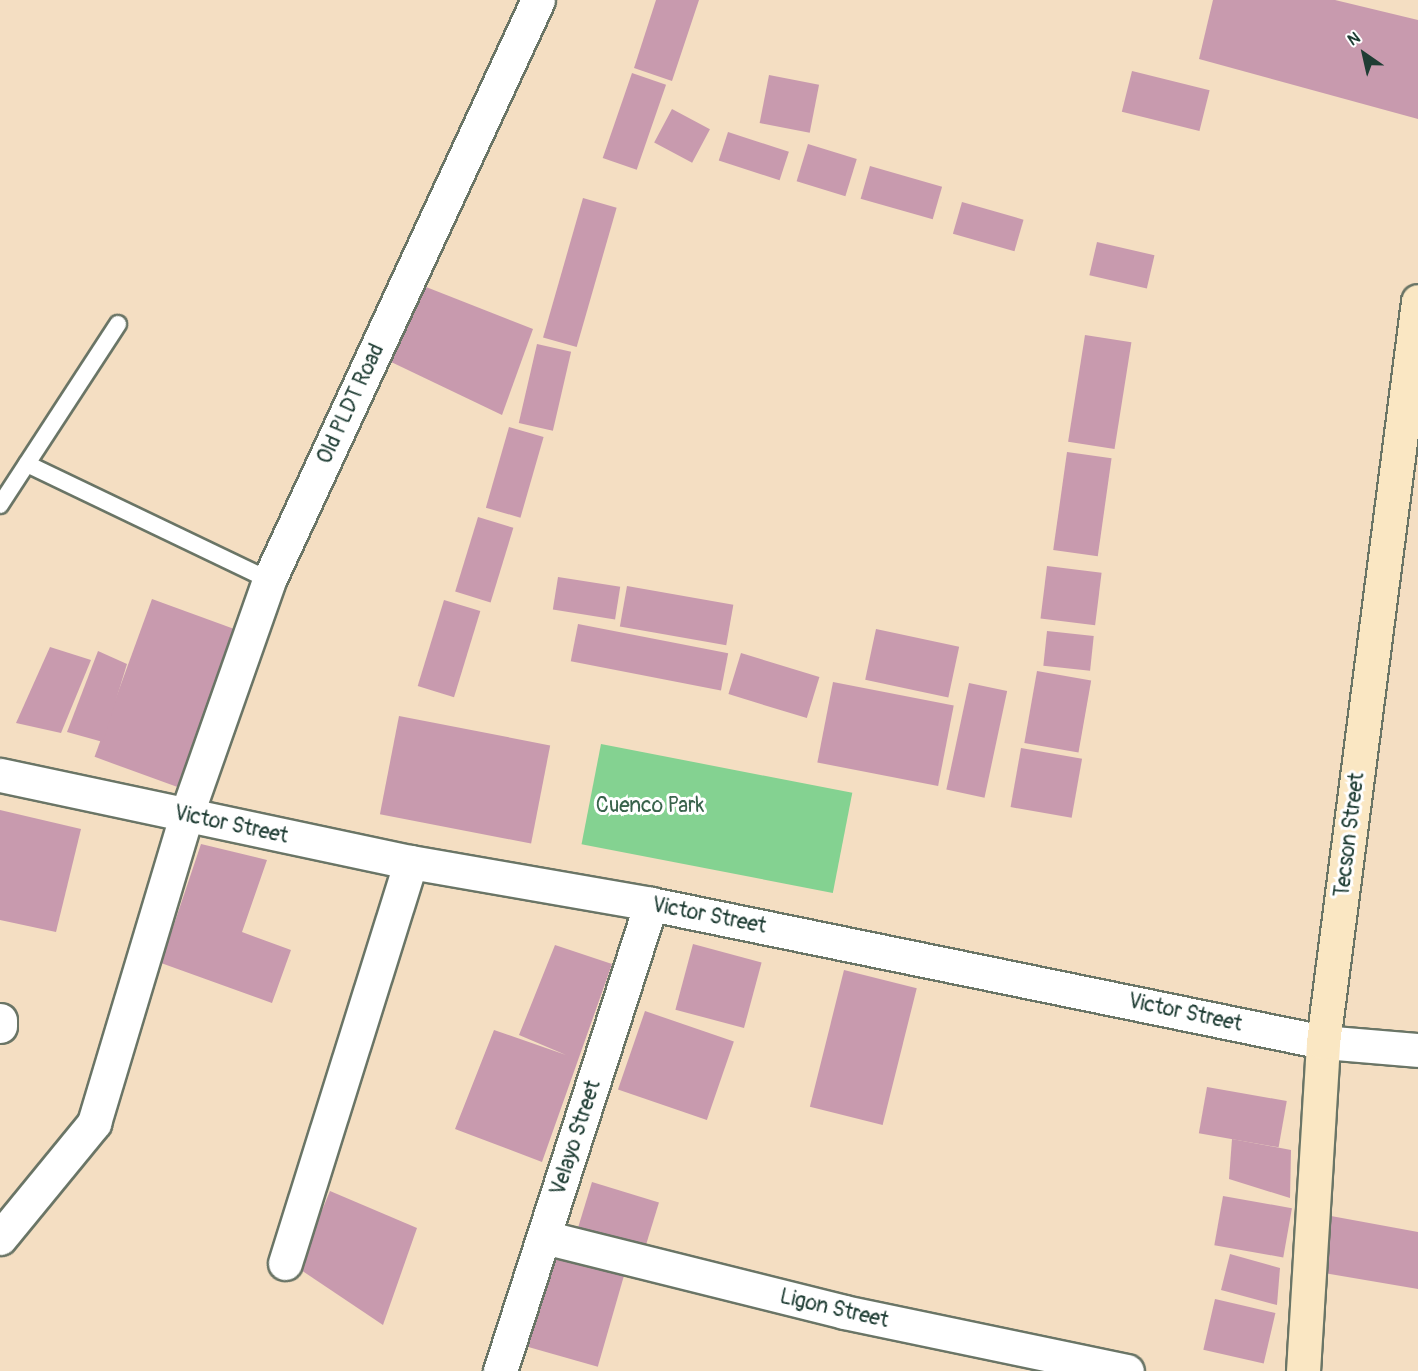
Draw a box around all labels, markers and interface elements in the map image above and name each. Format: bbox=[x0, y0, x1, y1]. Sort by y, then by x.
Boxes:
north arrow bbox=[1334, 24, 1394, 84]
text: N bbox=[1344, 28, 1364, 50]
street label: Old PLDT Road bbox=[312, 340, 390, 468]
street label: Tecson Street bbox=[1330, 771, 1370, 899]
park label: Cuenco Park bbox=[596, 793, 704, 819]
street label: Victor Street bbox=[172, 801, 290, 849]
street label: Victor Street bbox=[650, 893, 768, 939]
street label: Victor Street bbox=[1126, 989, 1244, 1037]
street label: Velayo Street bbox=[546, 1077, 606, 1199]
street label: Ligon Street bbox=[777, 1284, 891, 1334]

